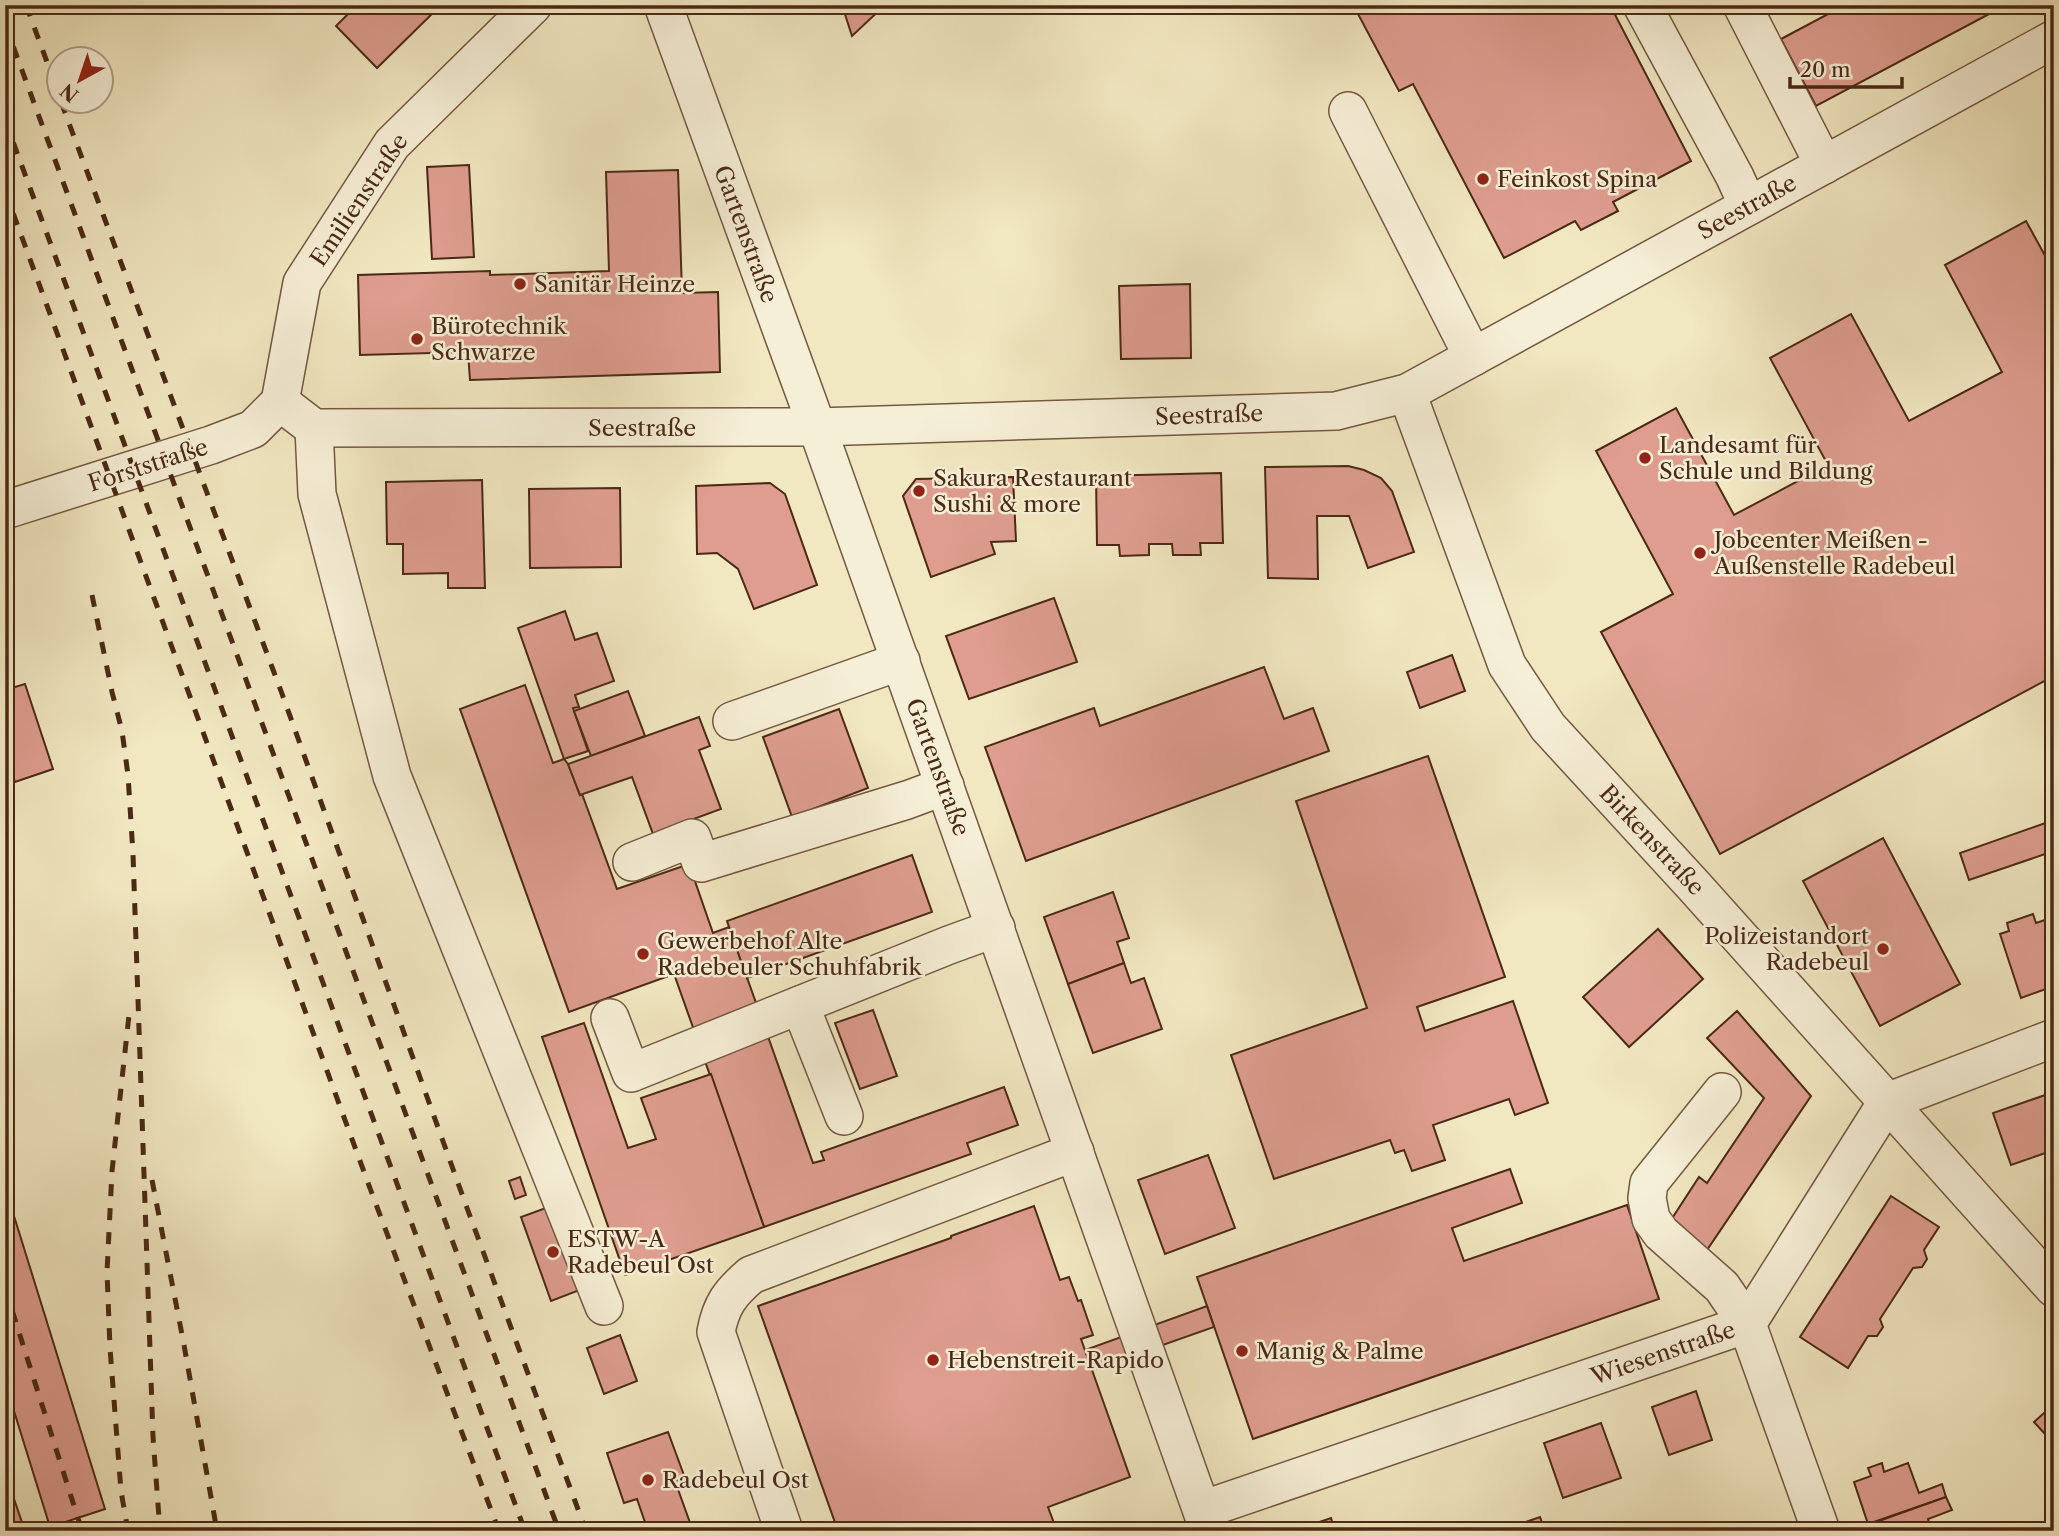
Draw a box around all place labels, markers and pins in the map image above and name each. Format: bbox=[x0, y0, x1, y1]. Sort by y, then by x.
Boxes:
place label: Feinkost Spina bbox=[1497, 165, 1658, 193]
marker: Feinkost Spina bbox=[1475, 171, 1491, 187]
place label: Sanitär Heinze bbox=[534, 270, 695, 298]
marker: Sanitär Heinze bbox=[512, 276, 528, 292]
place label: Bürotechnik Schwarze bbox=[431, 312, 568, 366]
marker: Bürotechnik Schwarze bbox=[409, 331, 425, 347]
place label: Landesamt für Schule und Bildung bbox=[1659, 431, 1873, 485]
marker: Landesamt für Schule und Bildung bbox=[1637, 450, 1653, 466]
place label: Sakura Restaurant Sushi & more bbox=[933, 464, 1132, 518]
marker: Sakura Restaurant Sushi & more bbox=[911, 483, 927, 499]
place label: Jobcenter Meißen - Außenstelle Radebeul bbox=[1711, 526, 1955, 580]
marker: Jobcenter Meißen - Außenstelle Radebeul bbox=[1692, 545, 1708, 561]
place label: Polizeistandort Radebeul bbox=[1704, 922, 1869, 976]
place label: Gewerbehof Alte Radebeuler Schuhfabrik bbox=[657, 927, 924, 981]
marker: Polizeistandort Radebeul bbox=[1875, 941, 1891, 957]
marker: Gewerbehof Alte Radebeuler Schuhfabrik bbox=[635, 946, 651, 962]
place label: ESTW-A Radebeul Ost bbox=[567, 1225, 714, 1279]
marker: ESTW-A Radebeul Ost bbox=[545, 1244, 561, 1260]
place label: Manig & Palme bbox=[1256, 1337, 1424, 1365]
marker: Manig & Palme bbox=[1234, 1343, 1250, 1359]
place label: Hebenstreit-Rapido bbox=[947, 1346, 1164, 1374]
marker: Hebenstreit-Rapido bbox=[925, 1352, 941, 1368]
place label: Radebeul Ost bbox=[662, 1466, 809, 1494]
marker: Radebeul Ost bbox=[640, 1472, 656, 1488]

